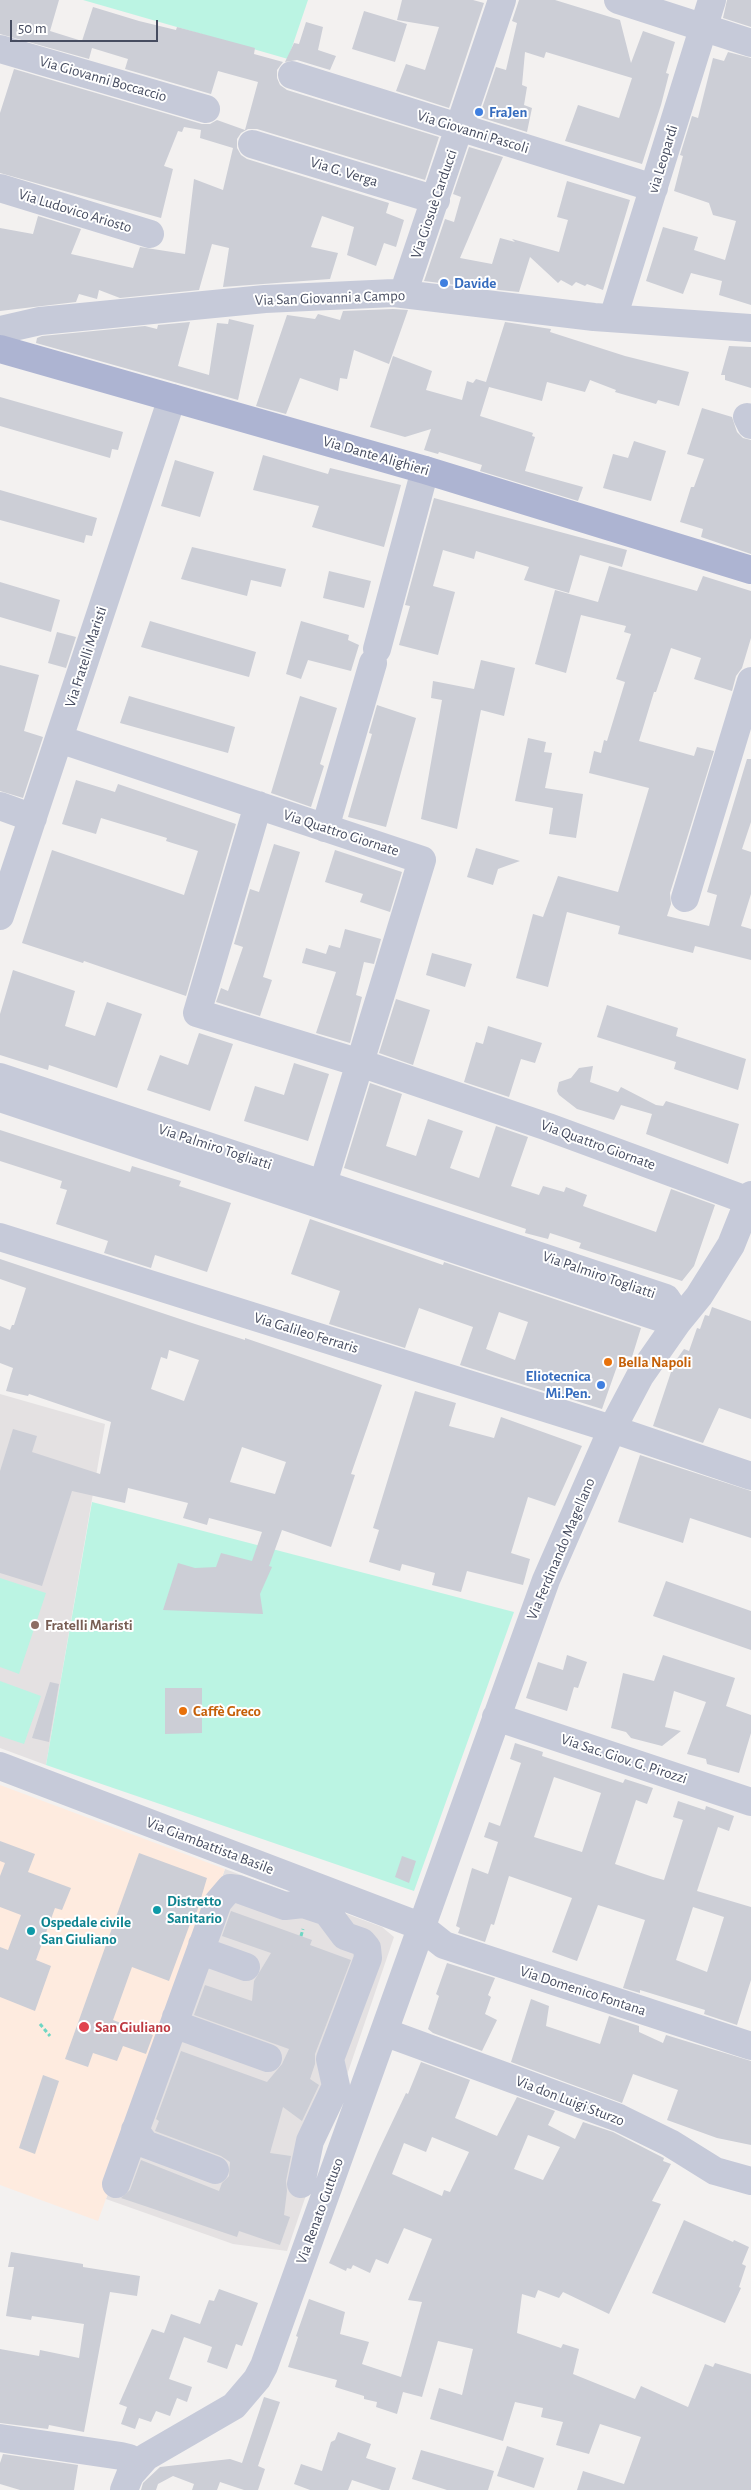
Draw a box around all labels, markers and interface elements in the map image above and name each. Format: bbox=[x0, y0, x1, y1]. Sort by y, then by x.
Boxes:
scale bar bbox=[12, 10, 160, 42]
text: 50 m bbox=[18, 21, 47, 36]
street label: Via Giovanni Boccaccio bbox=[37, 52, 169, 106]
place label: FraJen bbox=[489, 103, 527, 121]
street label: Via Giovanni Pascoli bbox=[415, 106, 531, 158]
marker: FraJen bbox=[473, 106, 485, 118]
street label: via Leopardi bbox=[644, 123, 682, 195]
street label: Via Giosuè Carducci bbox=[407, 147, 461, 261]
street label: Via G. Verga bbox=[308, 153, 380, 191]
street label: Via Ludovico Ariosto bbox=[16, 185, 134, 237]
place label: Davide bbox=[454, 274, 496, 292]
marker: Davide bbox=[438, 277, 450, 289]
street label: Via San Giovanni a Campo bbox=[255, 286, 405, 310]
street label: Via Dante Alighieri bbox=[321, 432, 431, 480]
street label: Via Fratelli Maristi bbox=[61, 604, 111, 710]
street label: Via Quattro Giornate bbox=[281, 806, 401, 860]
street label: Via Quattro Giornate bbox=[538, 1116, 658, 1174]
street label: Via Palmiro Togliatti bbox=[156, 1120, 274, 1174]
street label: Via Palmiro Togliatti bbox=[540, 1247, 658, 1303]
street label: Via Galileo Ferraris bbox=[252, 1309, 360, 1357]
place label: Bella Napoli bbox=[618, 1353, 691, 1371]
marker: Bella Napoli bbox=[602, 1356, 614, 1368]
place label: Eliotecnica Mi.Pen. bbox=[526, 1367, 591, 1402]
marker: Eliotecnica Mi.Pen. bbox=[595, 1379, 607, 1391]
street label: Via Ferdinando Magellano bbox=[523, 1475, 599, 1623]
place label: Fratelli Maristi bbox=[45, 1616, 133, 1634]
marker: Fratelli Maristi bbox=[29, 1619, 41, 1631]
place label: Caffè Greco bbox=[193, 1702, 261, 1720]
marker: Caffè Greco bbox=[177, 1705, 189, 1717]
street label: Via Sac. Giov. G. Pirozzi bbox=[559, 1730, 689, 1788]
street label: Via Giambattista Basile bbox=[144, 1813, 276, 1879]
place label: Distretto Sanitario bbox=[167, 1892, 222, 1927]
marker: Distretto Sanitario bbox=[151, 1904, 163, 1916]
place label: Ospedale civile San Giuliano bbox=[41, 1913, 131, 1948]
marker: Ospedale civile San Giuliano bbox=[25, 1925, 37, 1937]
street label: Via Domenico Fontana bbox=[518, 1962, 648, 2020]
place label: San Giuliano bbox=[95, 2018, 171, 2036]
marker: San Giuliano bbox=[77, 2020, 91, 2034]
street label: Via don Luigi Sturzo bbox=[513, 2072, 627, 2130]
street label: Via Renato Guttuso bbox=[292, 2155, 348, 2267]

